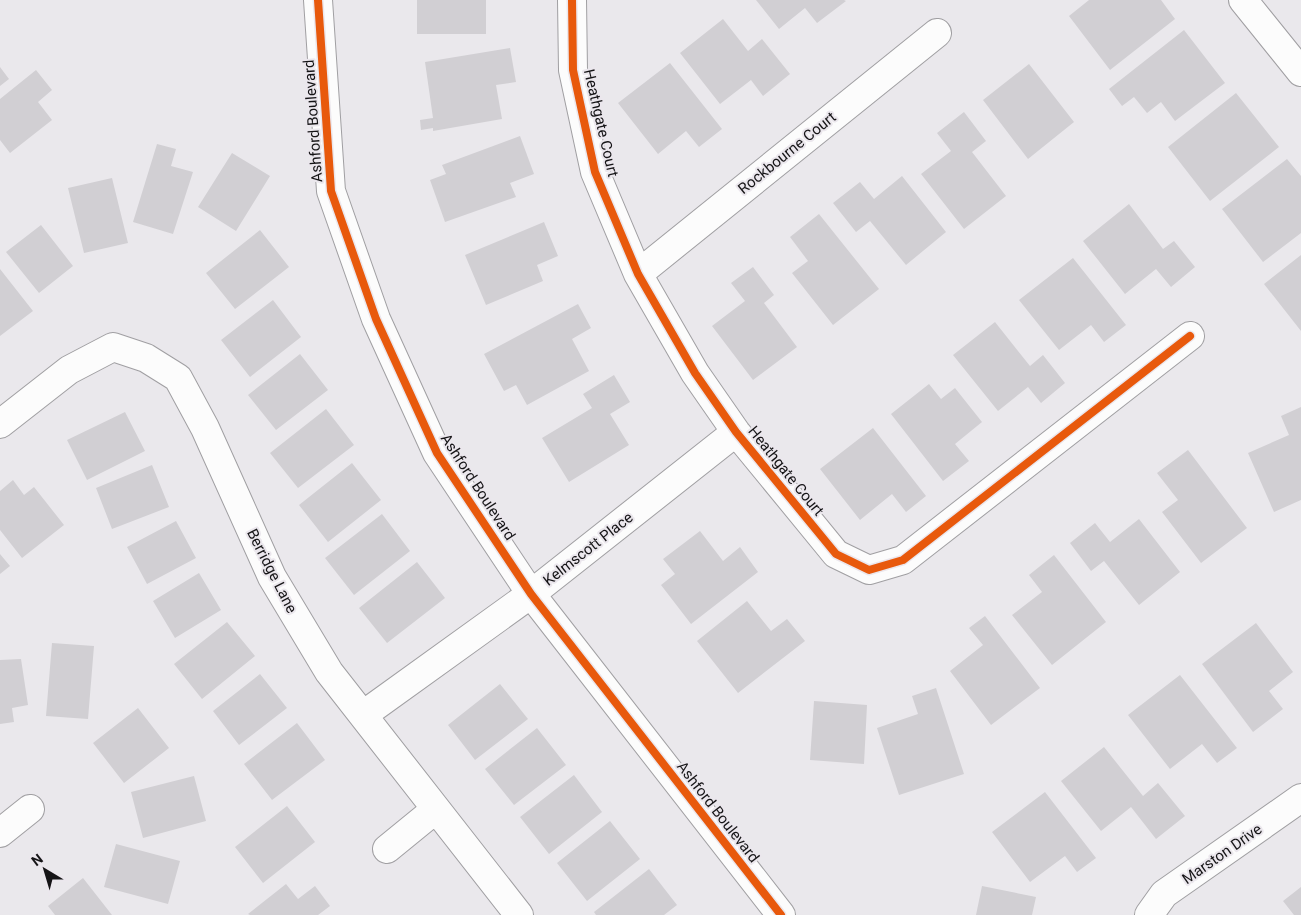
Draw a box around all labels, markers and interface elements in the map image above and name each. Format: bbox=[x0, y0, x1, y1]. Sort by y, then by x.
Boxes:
street label: Ashford Boulevard bbox=[300, 59, 326, 183]
street label: Heathgate Court bbox=[580, 67, 622, 179]
street label: Rockbourne Court bbox=[735, 108, 840, 198]
street label: Heathgate Court bbox=[744, 423, 828, 520]
street label: Ashford Boulevard bbox=[437, 430, 519, 544]
street label: Kelmscott Place bbox=[540, 508, 636, 590]
street label: Berridge Lane bbox=[243, 526, 301, 616]
street label: Ashford Boulevard bbox=[673, 758, 763, 866]
street label: Marston Drive bbox=[1179, 820, 1265, 888]
north arrow bbox=[20, 845, 70, 895]
text: N bbox=[28, 850, 46, 869]

